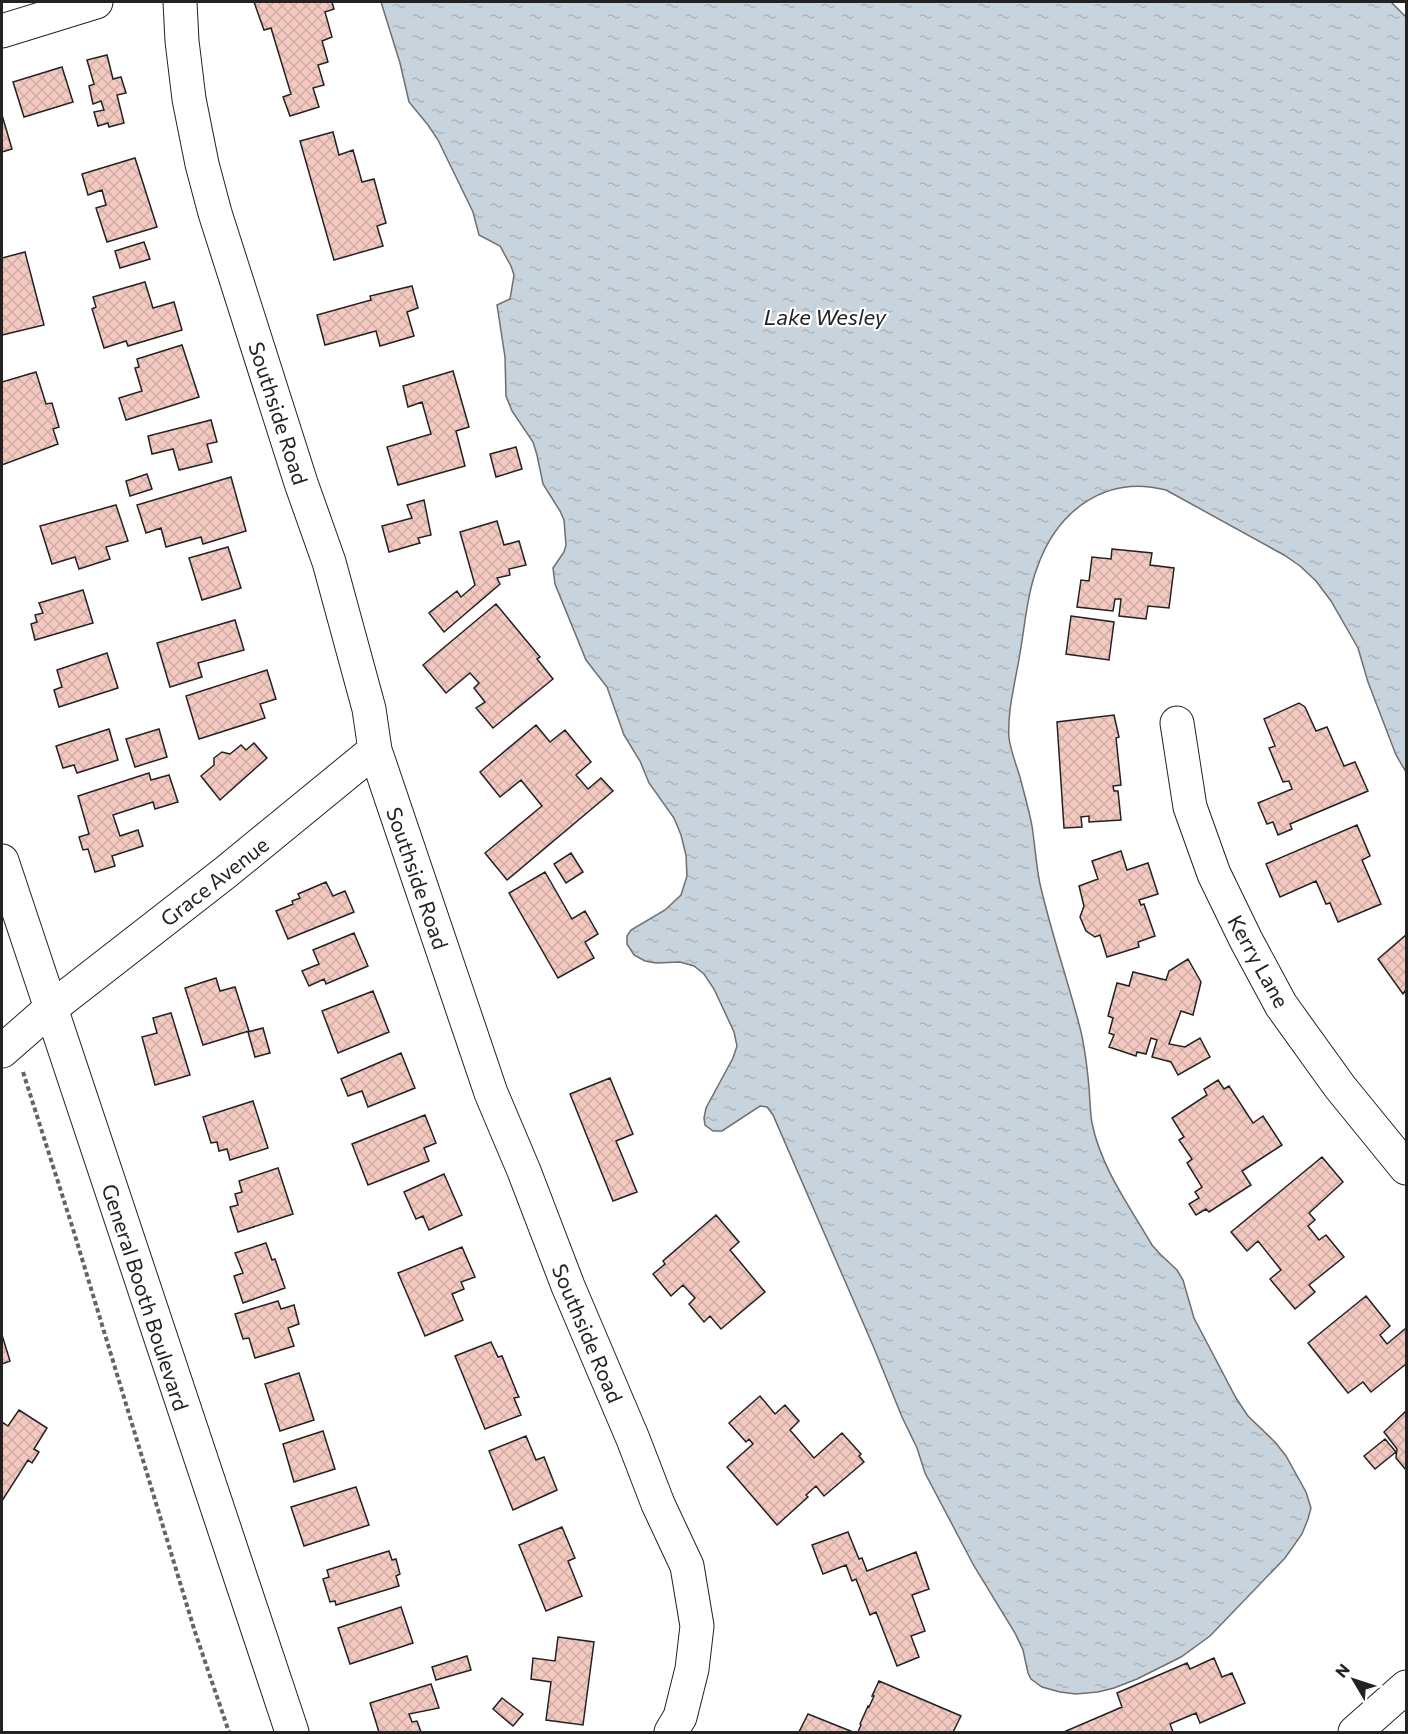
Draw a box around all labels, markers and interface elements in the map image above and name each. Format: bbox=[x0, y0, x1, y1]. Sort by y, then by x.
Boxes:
water label: Lake Wesley bbox=[764, 303, 887, 330]
street label: Southside Road bbox=[244, 339, 314, 487]
street label: Southside Road bbox=[382, 804, 454, 952]
street label: Grace Avenue bbox=[155, 831, 273, 931]
street label: Kerry Lane bbox=[1223, 910, 1295, 1012]
street label: General Booth Boulevard bbox=[98, 1180, 194, 1414]
street label: Southside Road bbox=[547, 1260, 629, 1406]
north arrow bbox=[1324, 1650, 1384, 1710]
text: N bbox=[1331, 1660, 1353, 1681]

